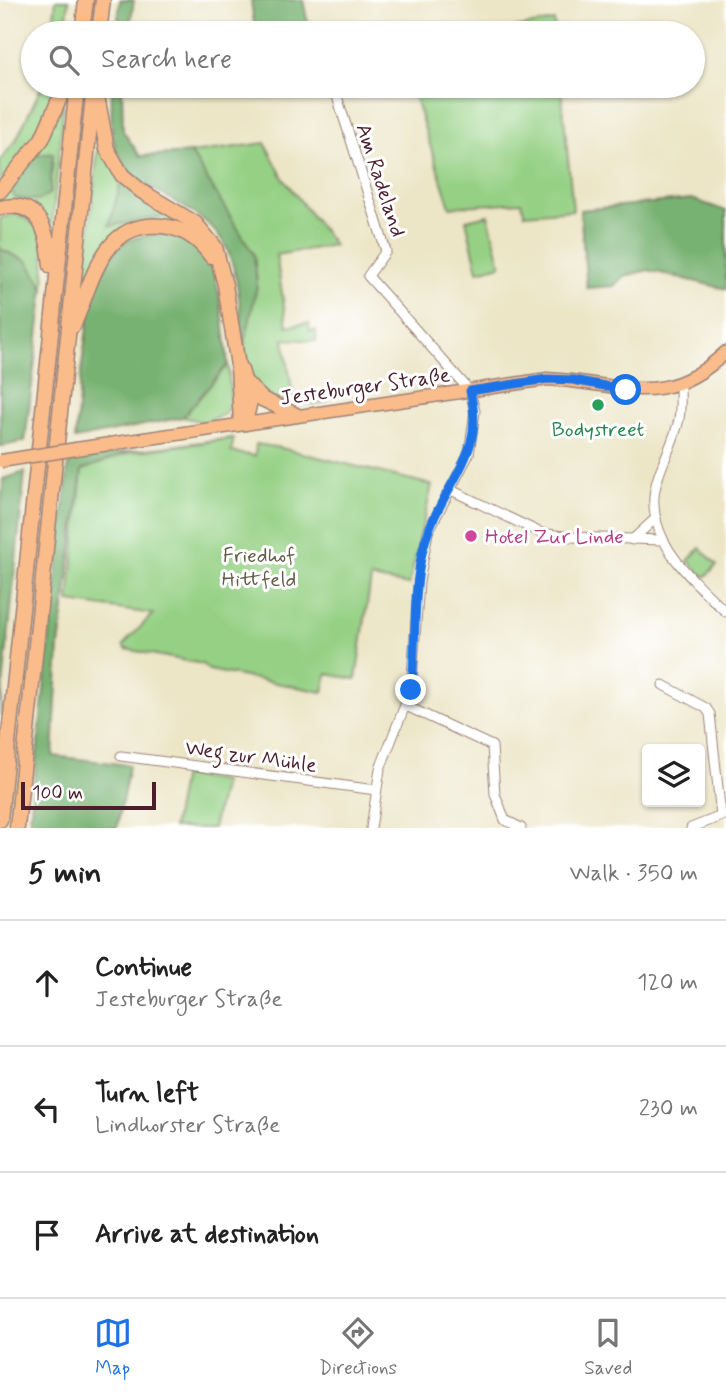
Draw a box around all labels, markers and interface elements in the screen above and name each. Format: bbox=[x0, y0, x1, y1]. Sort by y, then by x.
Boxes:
search box bbox=[21, 21, 705, 98]
icon: search bbox=[45, 41, 83, 79]
text: Search here bbox=[101, 43, 232, 77]
street label: Am Radeland bbox=[349, 120, 412, 241]
street label: Jesteburger Straße bbox=[278, 361, 452, 414]
route start bbox=[610, 374, 641, 405]
marker: Bodystreet bbox=[590, 397, 606, 413]
place label: Bodystreet bbox=[552, 416, 645, 444]
place label: Hotel Zur Linde bbox=[485, 523, 624, 551]
marker: Hotel Zur Linde bbox=[463, 528, 479, 544]
park label: Friedhof Hittfeld bbox=[221, 542, 297, 594]
route end bbox=[395, 674, 426, 705]
street label: Weg zur Mühle bbox=[183, 734, 318, 782]
map controls bbox=[642, 744, 705, 807]
button: layers bbox=[642, 744, 705, 807]
scale bar bbox=[21, 779, 156, 811]
text: 100 m bbox=[32, 781, 83, 806]
text: 5 min bbox=[28, 854, 102, 893]
text: Walk · 350 m bbox=[570, 859, 698, 889]
text: Continue bbox=[95, 951, 192, 985]
icon: ahead bbox=[28, 964, 66, 1002]
text: 120 m bbox=[637, 968, 698, 998]
text: Jesteburger Straße bbox=[95, 985, 283, 1015]
text: Turn left bbox=[95, 1077, 199, 1111]
icon: left bbox=[28, 1090, 66, 1128]
text: 230 m bbox=[639, 1094, 698, 1124]
text: Lindhorster Straße bbox=[95, 1111, 280, 1141]
icon: arrive bbox=[28, 1216, 66, 1254]
text: Arrive at destination bbox=[95, 1218, 319, 1252]
tab: Map bbox=[94, 1314, 132, 1381]
tab: Directions bbox=[319, 1314, 397, 1381]
tab: Saved bbox=[584, 1314, 632, 1381]

